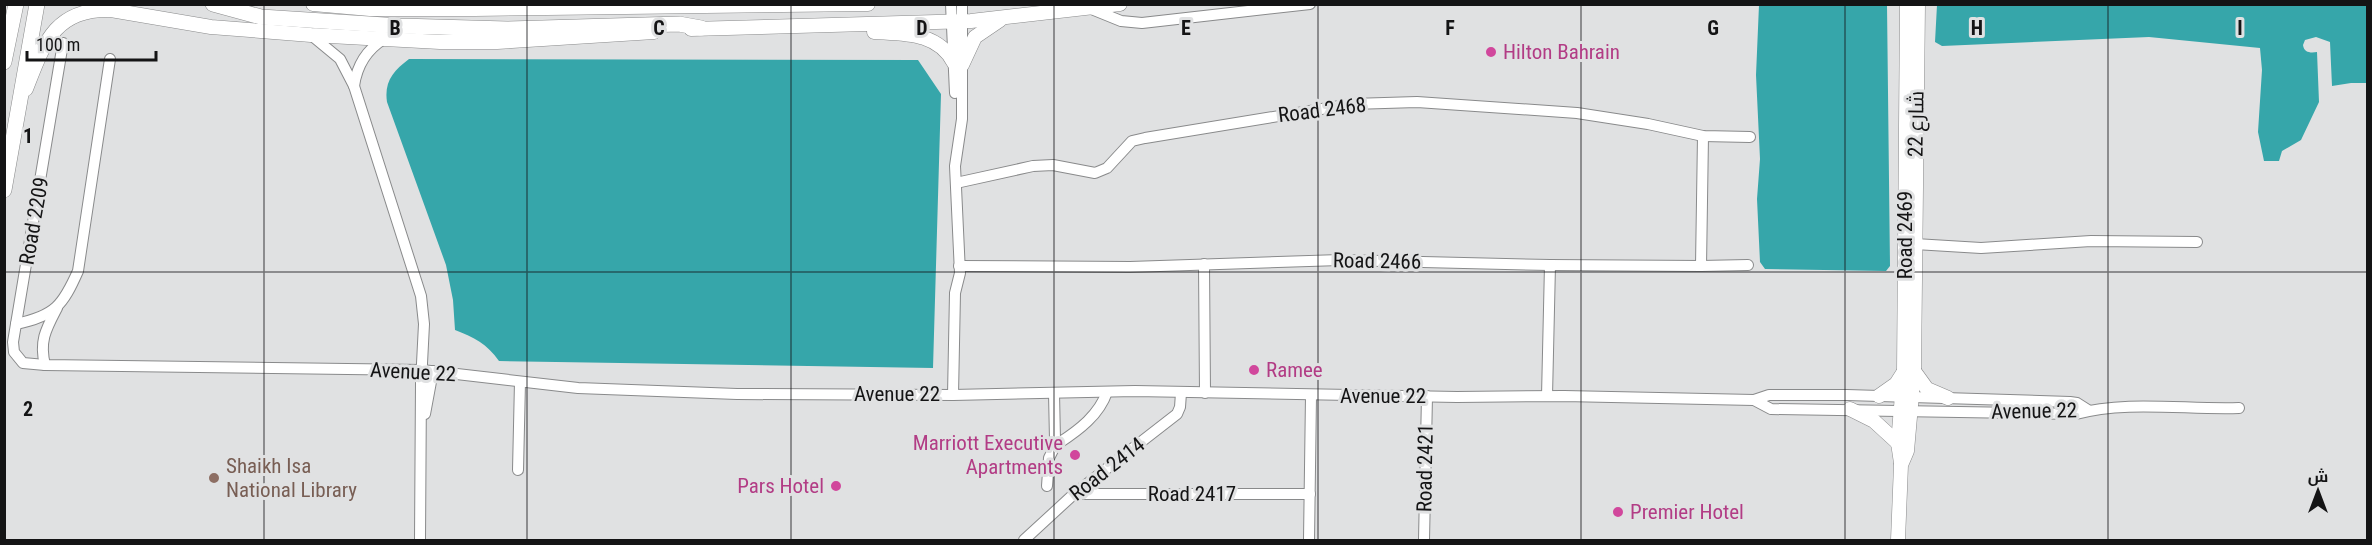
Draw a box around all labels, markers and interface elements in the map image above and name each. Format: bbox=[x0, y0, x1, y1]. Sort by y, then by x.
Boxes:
text: B bbox=[389, 16, 401, 40]
text: C bbox=[653, 16, 665, 40]
text: D bbox=[916, 16, 928, 40]
text: E bbox=[1181, 16, 1191, 40]
text: F bbox=[1445, 16, 1455, 40]
text: G bbox=[1707, 16, 1719, 40]
text: H bbox=[1971, 16, 1983, 40]
text: I bbox=[2237, 16, 2243, 40]
scale bar bbox=[27, 24, 156, 62]
text: 100 m bbox=[36, 34, 80, 55]
place label: Hilton Bahrain bbox=[1503, 40, 1620, 64]
marker: Hilton Bahrain bbox=[1484, 45, 1498, 59]
street label: شارع 22 bbox=[1903, 91, 1931, 157]
street label: Road 2468 bbox=[1277, 93, 1367, 127]
text: 1 bbox=[23, 124, 33, 148]
street label: Road 2209 bbox=[15, 175, 53, 267]
street label: Road 2469 bbox=[1893, 191, 1917, 279]
street label: Road 2466 bbox=[1333, 248, 1421, 274]
street label: Avenue 22 bbox=[369, 358, 457, 386]
place label: Ramee bbox=[1266, 358, 1323, 382]
marker: Ramee bbox=[1247, 363, 1261, 377]
street label: Avenue 22 bbox=[854, 382, 940, 406]
street label: Avenue 22 bbox=[1340, 384, 1426, 408]
text: 2 bbox=[23, 397, 33, 421]
street label: Avenue 22 bbox=[1991, 398, 2077, 424]
street label: Road 2421 bbox=[1412, 424, 1438, 512]
place label: Marriott Executive Apartments bbox=[913, 431, 1063, 479]
street label: Road 2414 bbox=[1065, 432, 1149, 506]
marker: Marriott Executive Apartments bbox=[1068, 448, 1082, 462]
place label: Shaikh Isa National Library bbox=[226, 454, 357, 502]
north arrow bbox=[2288, 461, 2348, 521]
text: ش bbox=[2308, 467, 2328, 486]
marker: Shaikh Isa National Library bbox=[207, 471, 221, 485]
place label: Pars Hotel bbox=[737, 474, 824, 498]
marker: Pars Hotel bbox=[829, 479, 843, 493]
street label: Road 2417 bbox=[1148, 482, 1236, 506]
place label: Premier Hotel bbox=[1630, 500, 1744, 524]
marker: Premier Hotel bbox=[1611, 505, 1625, 519]

